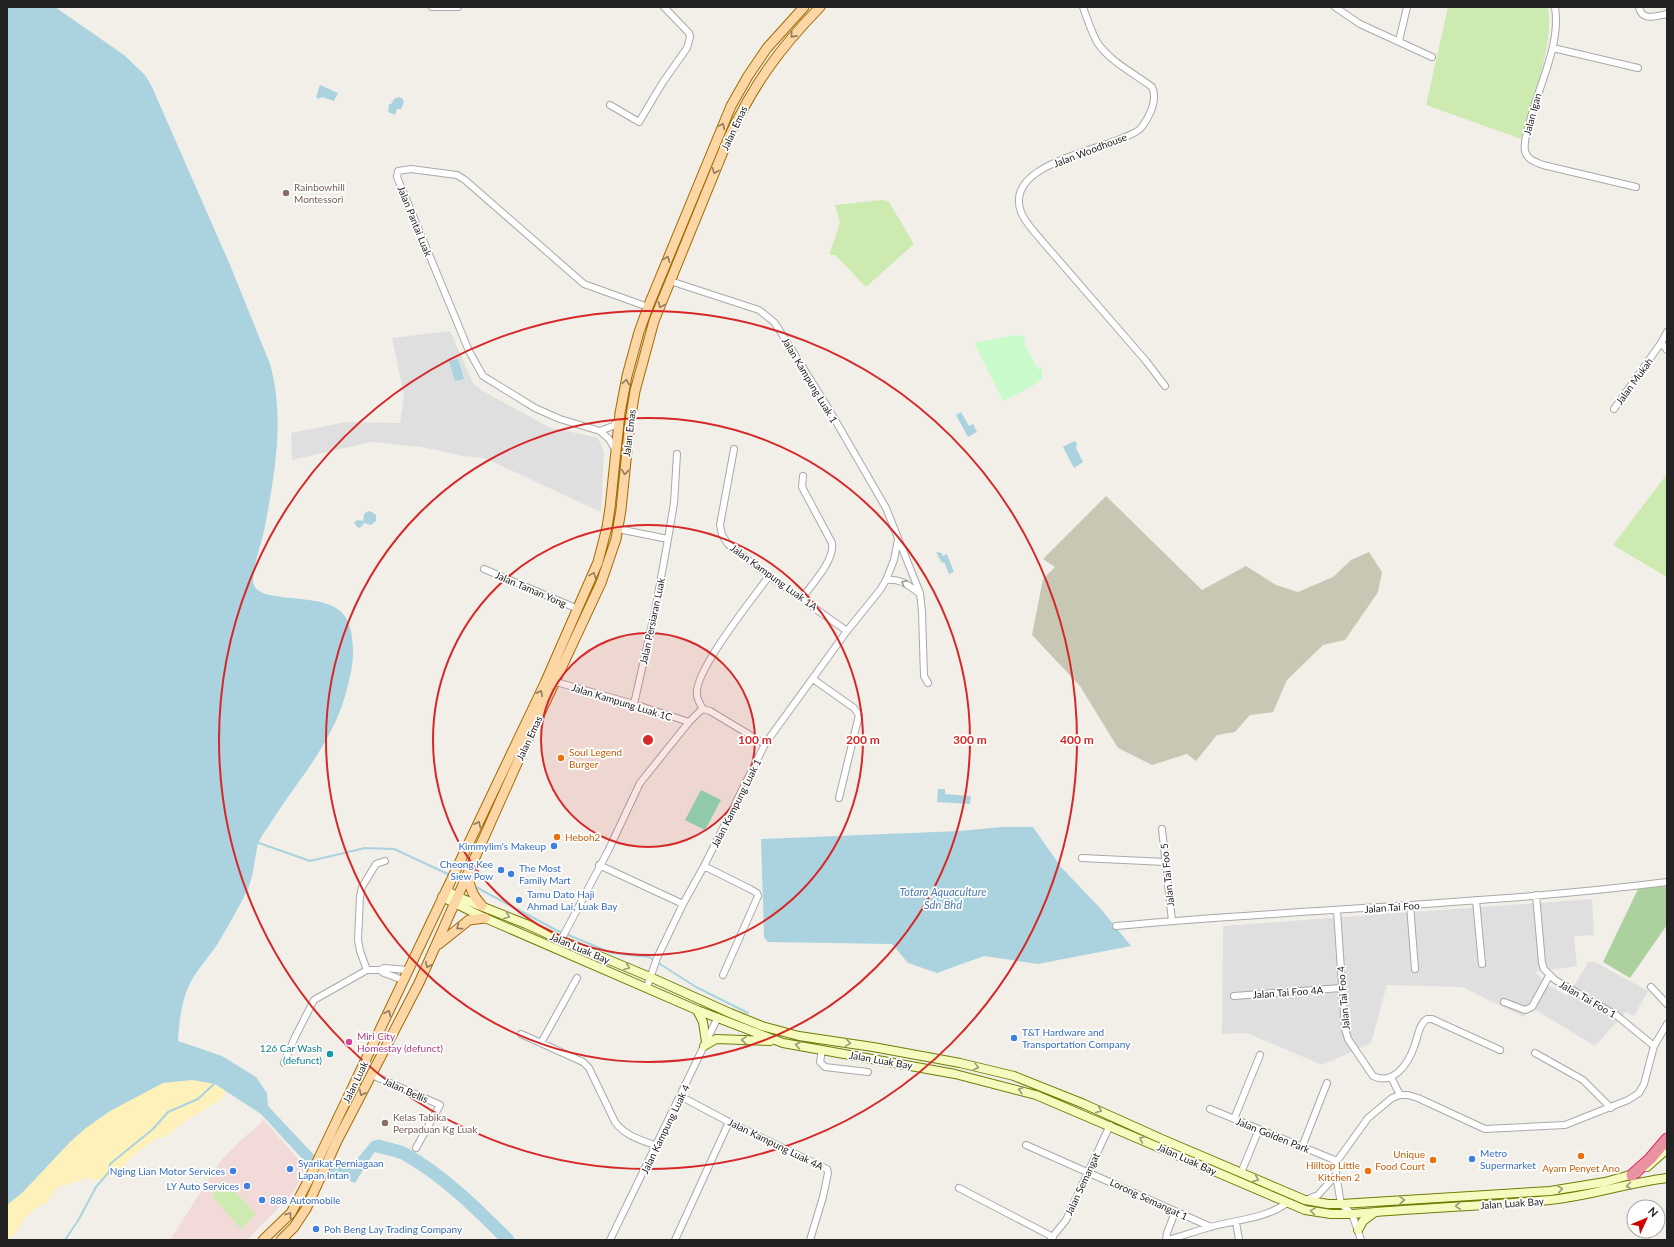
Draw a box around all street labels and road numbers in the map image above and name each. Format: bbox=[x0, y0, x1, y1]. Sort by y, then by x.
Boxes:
street label: Jalan Igan bbox=[1521, 92, 1543, 136]
street label: Jalan Emas bbox=[718, 104, 750, 152]
street label: Jalan Woodhouse bbox=[1052, 131, 1128, 169]
street label: Jalan Pantai Luak bbox=[395, 184, 435, 259]
street label: Jalan Kampung Luak 1 bbox=[780, 335, 840, 425]
street label: Jalan Mukah bbox=[1613, 355, 1655, 407]
street label: Jalan Emas bbox=[620, 409, 638, 457]
street label: Jalan Kampung Luak 1A bbox=[728, 541, 820, 613]
street label: Jalan Taman Yong bbox=[493, 569, 569, 609]
street label: Jalan Persiaran Luak bbox=[637, 576, 667, 665]
street label: Jalan Kampung Luak 1C bbox=[570, 681, 674, 723]
street label: Jalan Emas bbox=[513, 714, 545, 762]
street label: Jalan Kampung Luak 1 bbox=[708, 757, 764, 849]
street label: Jalan Tai Foo 5 bbox=[1158, 842, 1176, 907]
street label: Jalan Tai Foo bbox=[1364, 899, 1420, 915]
street label: Jalan Luak Bay bbox=[548, 930, 613, 966]
street label: Jalan Tai Foo 4 bbox=[1334, 966, 1352, 1030]
street label: Jalan Tai Foo 1 bbox=[1557, 978, 1619, 1020]
street label: Jalan Tai Foo 4A bbox=[1252, 984, 1324, 1000]
street label: Jalan Luak Bay bbox=[848, 1049, 914, 1072]
street label: Jalan Luak bbox=[340, 1058, 371, 1105]
street label: Jalan Bellis bbox=[382, 1075, 430, 1105]
street label: Jalan Kampung Luak 4 bbox=[638, 1082, 692, 1176]
street label: Jalan Golden Park bbox=[1234, 1115, 1312, 1156]
street label: Jalan Kampung Luak 4A bbox=[726, 1116, 826, 1172]
street label: Jalan Luak Bay bbox=[1155, 1141, 1219, 1178]
street label: Jalan Semangat bbox=[1062, 1150, 1102, 1217]
street label: Lorong Semangat 1 bbox=[1108, 1176, 1190, 1222]
street label: Jalan Luak Bay bbox=[1480, 1195, 1545, 1211]

